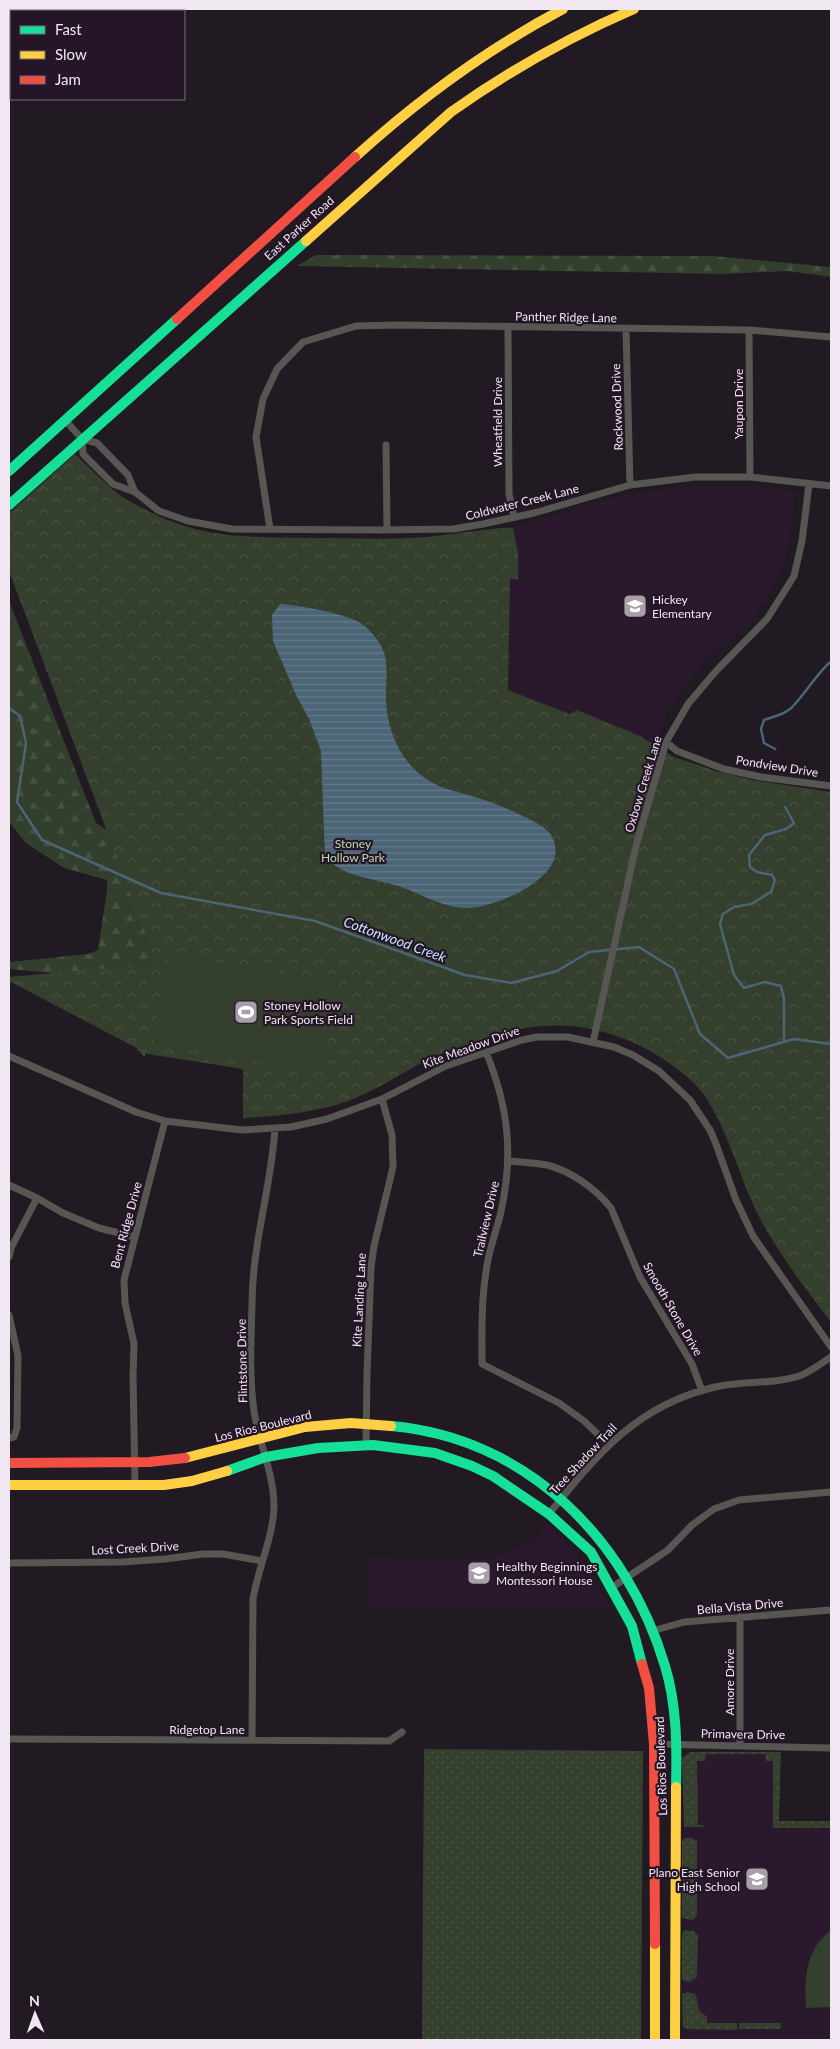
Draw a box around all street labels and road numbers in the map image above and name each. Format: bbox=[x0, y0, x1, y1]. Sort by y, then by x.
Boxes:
street label: East Parker Road bbox=[261, 193, 337, 263]
street label: Panther Ridge Lane bbox=[515, 309, 617, 325]
street label: Rockwood Drive bbox=[608, 363, 626, 451]
street label: Yaupon Drive bbox=[731, 369, 746, 439]
street label: Wheatfield Drive bbox=[490, 377, 505, 467]
street label: Coldwater Creek Lane bbox=[464, 481, 580, 523]
street label: Oxbow Creek Lane bbox=[621, 734, 665, 834]
street label: Pondview Drive bbox=[735, 752, 819, 780]
street label: Kite Meadow Drive bbox=[420, 1022, 522, 1072]
street label: Trailview Drive bbox=[470, 1179, 502, 1259]
street label: Bent Ridge Drive bbox=[107, 1180, 145, 1270]
street label: Kite Landing Lane bbox=[349, 1253, 369, 1347]
street label: Smooth Stone Drive bbox=[640, 1259, 706, 1359]
street label: Flintstone Drive bbox=[234, 1319, 250, 1403]
street label: Los Rios Boulevard bbox=[213, 1407, 313, 1445]
street label: Tree Shadow Trail bbox=[546, 1420, 620, 1498]
street label: Lost Creek Drive bbox=[91, 1538, 179, 1558]
street label: Bella Vista Drive bbox=[696, 1595, 784, 1617]
street label: Amore Drive bbox=[722, 1649, 737, 1715]
street label: Los Rios Boulevard bbox=[652, 1716, 670, 1816]
street label: Ridgetop Lane bbox=[169, 1722, 245, 1737]
street label: Primavera Drive bbox=[701, 1726, 785, 1742]

